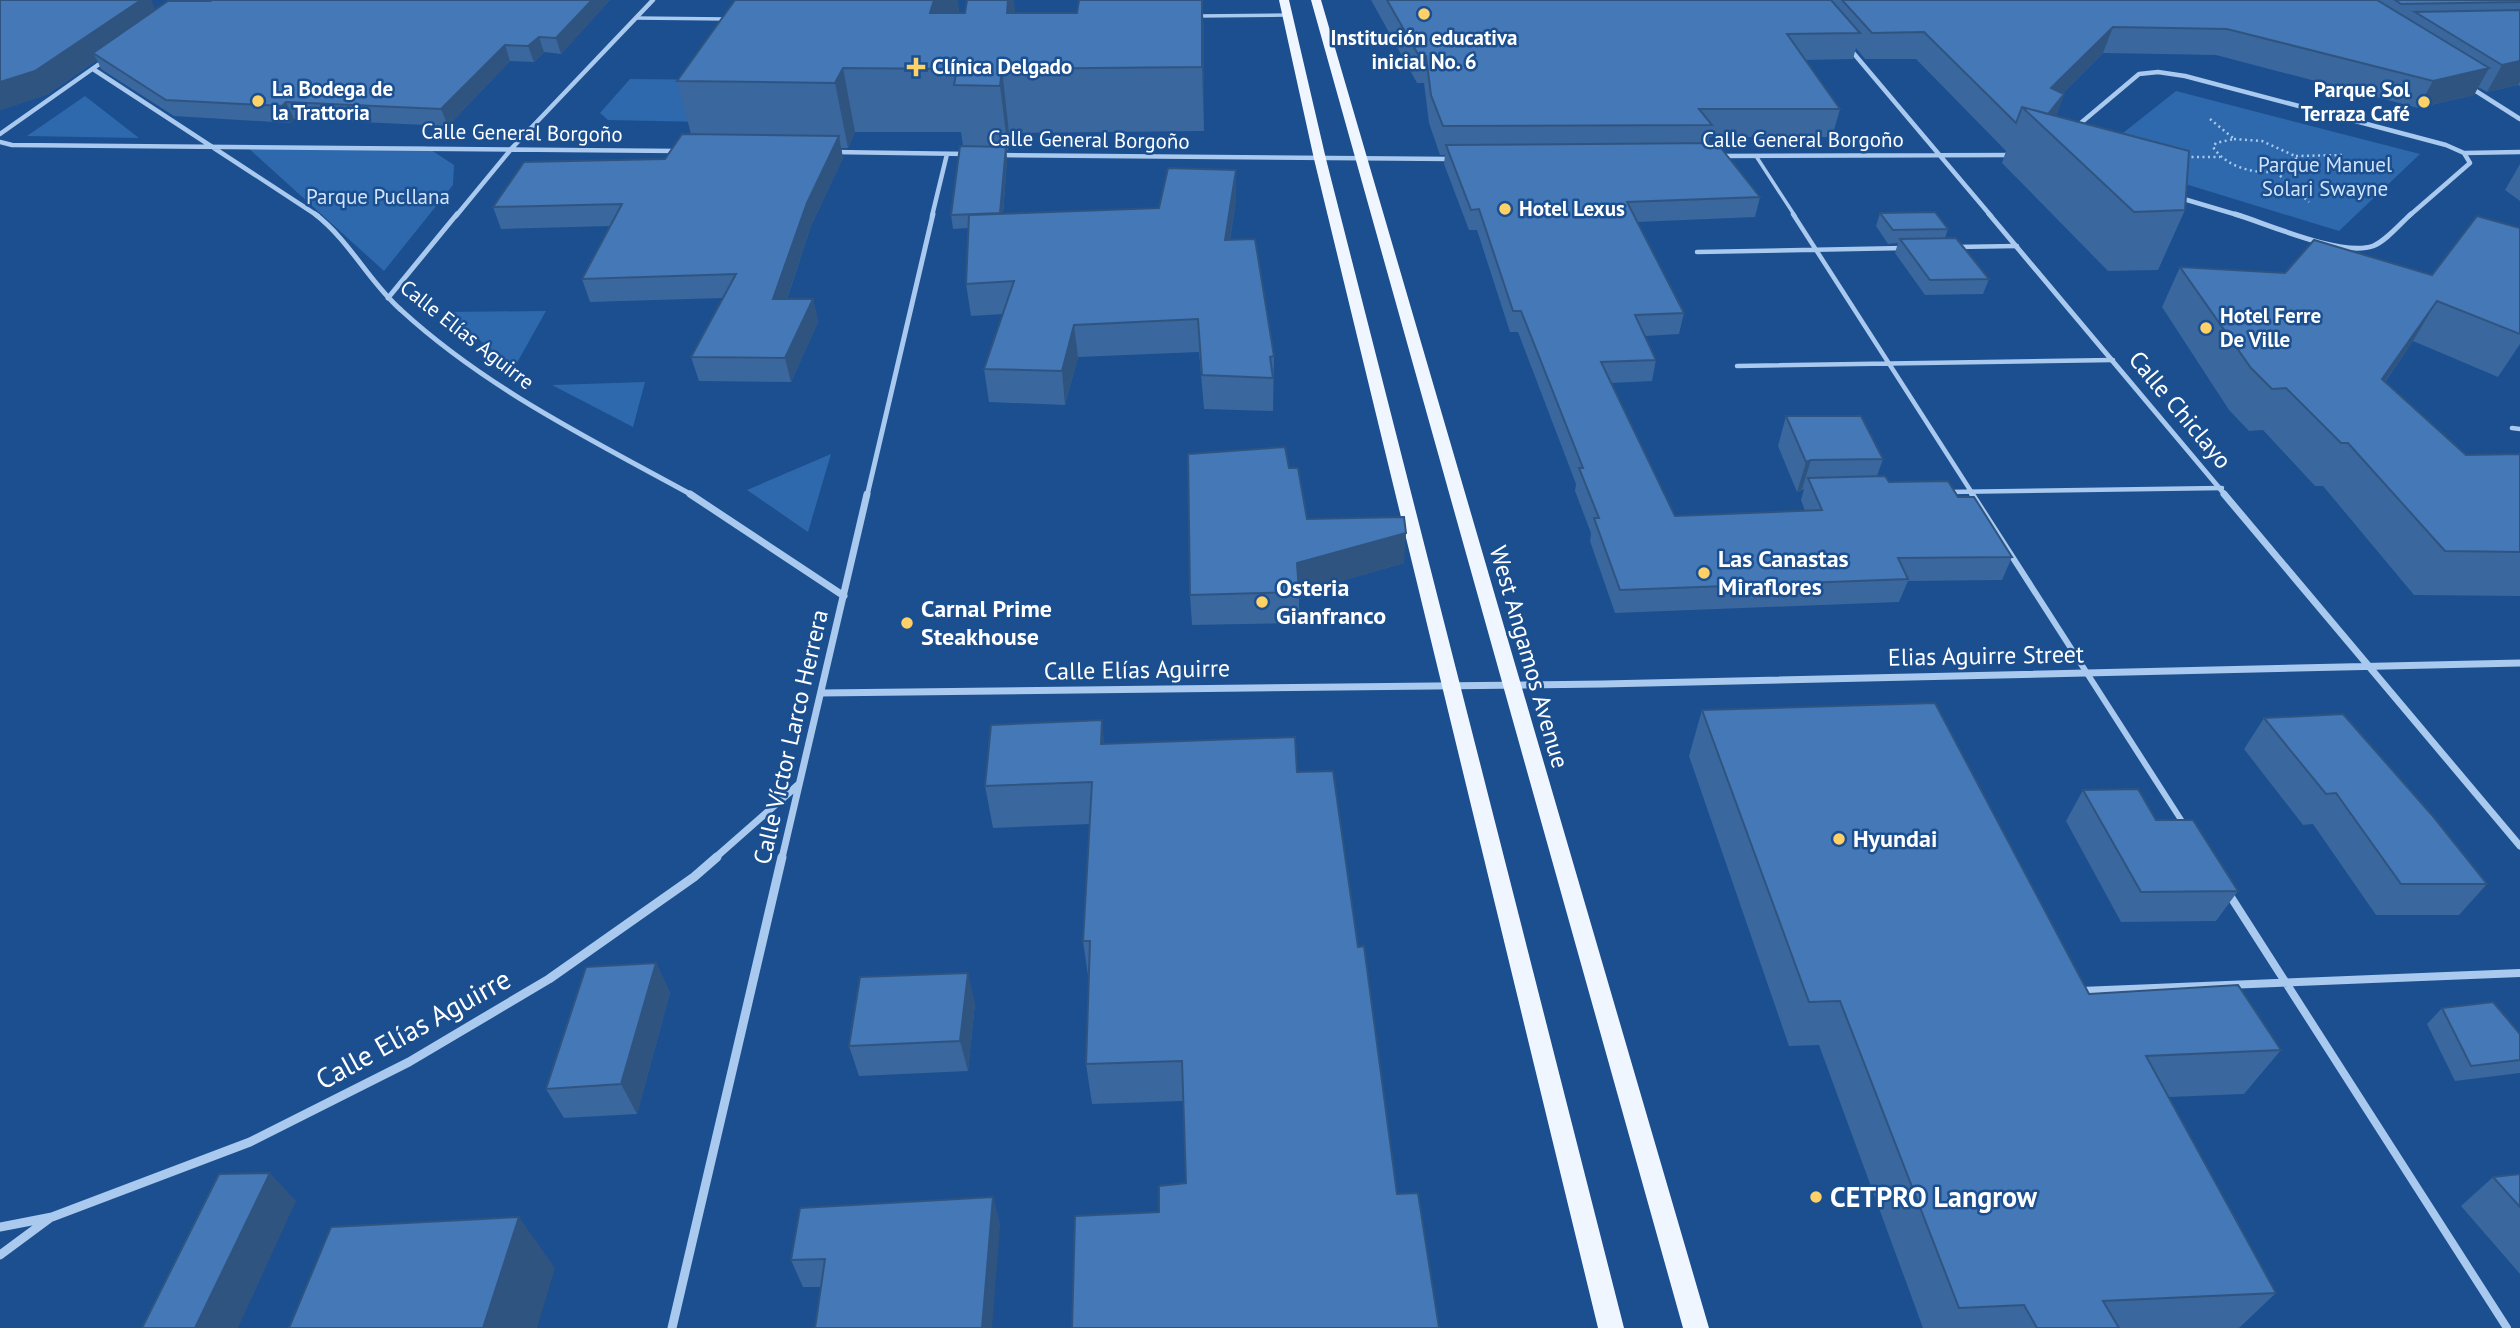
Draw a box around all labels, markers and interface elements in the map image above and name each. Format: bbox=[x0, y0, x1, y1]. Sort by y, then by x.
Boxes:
marker: Institución educativa inicial No. 6 bbox=[1416, 6, 1432, 22]
place label: Institución educativa inicial No. 6 bbox=[1331, 24, 1517, 75]
place label: Clínica Delgado bbox=[932, 53, 1072, 80]
marker: Clínica Delgado bbox=[906, 57, 926, 77]
place label: La Bodega de la Trattoria bbox=[272, 75, 393, 126]
place label: Parque Sol Terraza Café bbox=[2301, 76, 2411, 127]
marker: La Bodega de la Trattoria bbox=[250, 93, 266, 109]
marker: Parque Sol Terraza Café bbox=[2416, 94, 2432, 110]
street label: Calle General Borgoño bbox=[421, 117, 623, 148]
street label: Calle General Borgoño bbox=[988, 124, 1190, 155]
street label: Calle General Borgoño bbox=[1702, 126, 1904, 153]
park label: Parque Manuel Solari Swayne bbox=[2258, 151, 2392, 202]
park label: Parque Pucllana bbox=[306, 183, 450, 210]
place label: Hotel Lexus bbox=[1519, 195, 1625, 222]
marker: Hotel Lexus bbox=[1497, 201, 1513, 217]
street label: Calle Elías Aguirre bbox=[395, 274, 540, 395]
place label: Hotel Ferre De Ville bbox=[2220, 302, 2321, 353]
marker: Hotel Ferre De Ville bbox=[2198, 320, 2214, 336]
street label: Calle Chiclayo bbox=[2122, 344, 2239, 475]
street label: West Angamos Avenue bbox=[1483, 542, 1576, 772]
place label: Las Canastas Miraflores bbox=[1718, 543, 1849, 602]
marker: Las Canastas Miraflores bbox=[1696, 565, 1712, 581]
place label: Osteria Gianfranco bbox=[1276, 572, 1386, 631]
place label: Carnal Prime Steakhouse bbox=[921, 593, 1052, 652]
marker: Osteria Gianfranco bbox=[1254, 594, 1270, 610]
street label: Calle Víctor Larco Herrera bbox=[746, 606, 835, 867]
marker: Carnal Prime Steakhouse bbox=[899, 615, 915, 631]
street label: Elias Aguirre Street bbox=[1888, 638, 2084, 673]
street label: Calle Elías Aguirre bbox=[1044, 652, 1230, 687]
place label: Hyundai bbox=[1853, 823, 1937, 854]
marker: Hyundai bbox=[1831, 831, 1847, 847]
street label: Calle Elías Aguirre bbox=[309, 960, 517, 1097]
place label: CETPRO Langrow bbox=[1830, 1178, 2038, 1215]
marker: CETPRO Langrow bbox=[1808, 1189, 1824, 1205]

